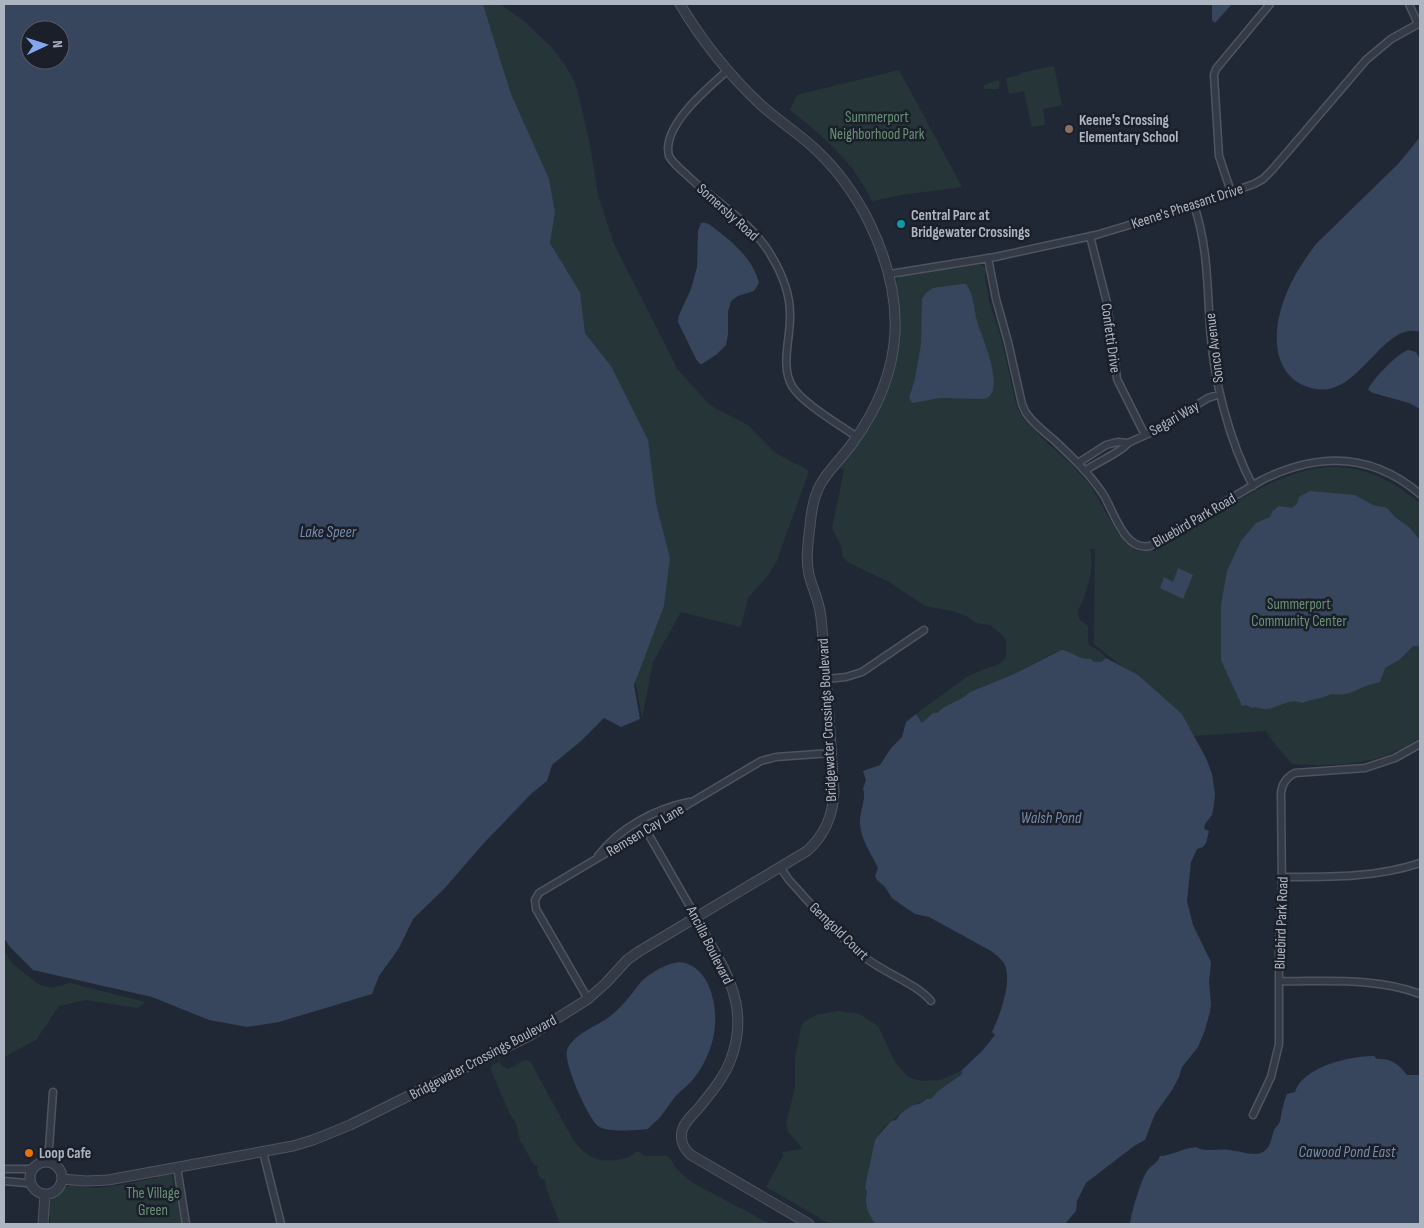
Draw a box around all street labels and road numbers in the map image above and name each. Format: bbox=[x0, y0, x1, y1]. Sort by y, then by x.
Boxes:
street label: Keene's Pheasant Drive bbox=[1129, 179, 1245, 234]
street label: Somersby Road bbox=[693, 180, 763, 245]
street label: Confetti Drive bbox=[1096, 302, 1125, 374]
street label: Sonco Avenue bbox=[1201, 312, 1228, 384]
street label: Segari Way bbox=[1146, 397, 1203, 440]
street label: Bluebird Park Road bbox=[1149, 489, 1239, 552]
street label: Bridgewater Crossings Boulevard bbox=[814, 638, 841, 802]
street label: Remsen Cay Lane bbox=[603, 800, 688, 861]
street label: Bluebird Park Road bbox=[1270, 876, 1293, 970]
street label: Gemgold Court bbox=[805, 898, 873, 965]
street label: Ancilla Boulevard bbox=[681, 902, 737, 988]
street label: Bridgewater Crossings Boulevard bbox=[406, 1011, 560, 1104]

